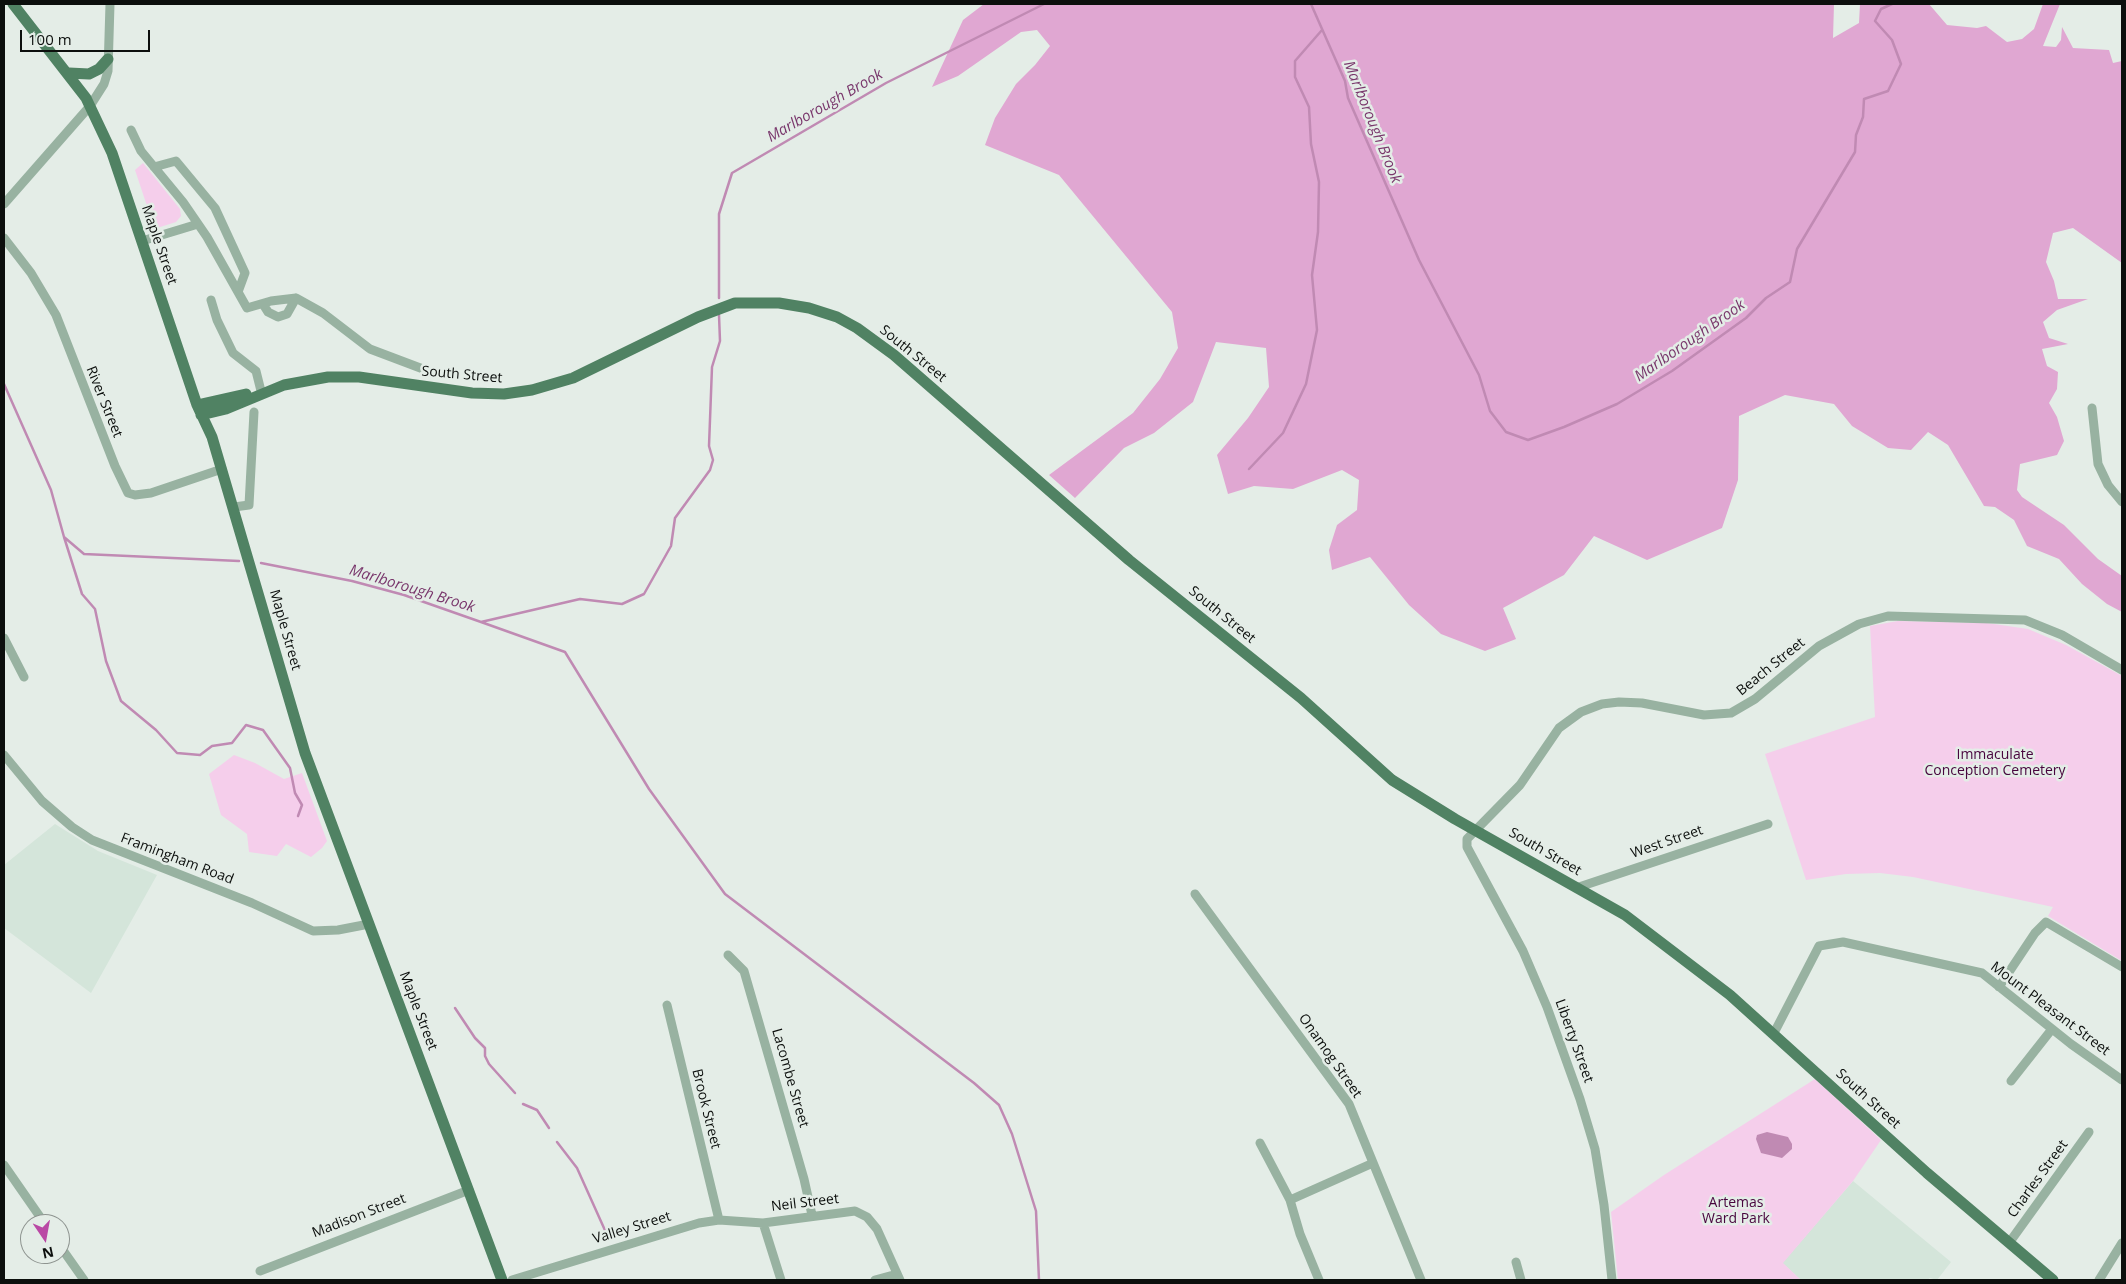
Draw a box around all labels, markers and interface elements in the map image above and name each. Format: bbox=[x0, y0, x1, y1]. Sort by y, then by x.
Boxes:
scale bar bbox=[22, 20, 152, 52]
text: 100 m bbox=[28, 29, 72, 49]
water label: Marlborough Brook bbox=[1339, 58, 1405, 186]
water label: Marlborough Brook bbox=[764, 66, 886, 146]
street label: Maple Street bbox=[138, 203, 180, 287]
water label: Marlborough Brook bbox=[1631, 296, 1749, 386]
street label: South Street bbox=[876, 322, 950, 386]
street label: South Street bbox=[421, 363, 503, 387]
street label: River Street bbox=[82, 364, 126, 440]
water label: Marlborough Brook bbox=[347, 561, 477, 617]
street label: South Street bbox=[1185, 583, 1259, 647]
street label: Maple Street bbox=[265, 588, 305, 672]
street label: Beach Street bbox=[1734, 634, 1808, 700]
park label: Immaculate Conception Cemetery bbox=[1924, 747, 2066, 780]
street label: West Street bbox=[1629, 822, 1705, 862]
street label: South Street bbox=[1506, 824, 1584, 880]
street label: Framingham Road bbox=[118, 830, 236, 888]
street label: Mount Pleasant Street bbox=[1987, 959, 2113, 1059]
street label: Maple Street bbox=[395, 969, 441, 1053]
street label: Liberty Street bbox=[1551, 997, 1597, 1085]
street label: Onamog Street bbox=[1295, 1011, 1365, 1101]
street label: Lacombe Street bbox=[768, 1026, 812, 1130]
street label: South Street bbox=[1832, 1066, 1904, 1132]
street label: Brook Street bbox=[688, 1067, 724, 1151]
street label: Charles Street bbox=[2004, 1137, 2072, 1221]
street label: Madison Street bbox=[310, 1190, 408, 1242]
street label: Neil Street bbox=[770, 1191, 840, 1215]
park label: Artemas Ward Park bbox=[1702, 1195, 1770, 1228]
street label: Valley Street bbox=[591, 1208, 673, 1248]
north arrow bbox=[20, 1214, 70, 1264]
text: N bbox=[40, 1243, 56, 1264]

